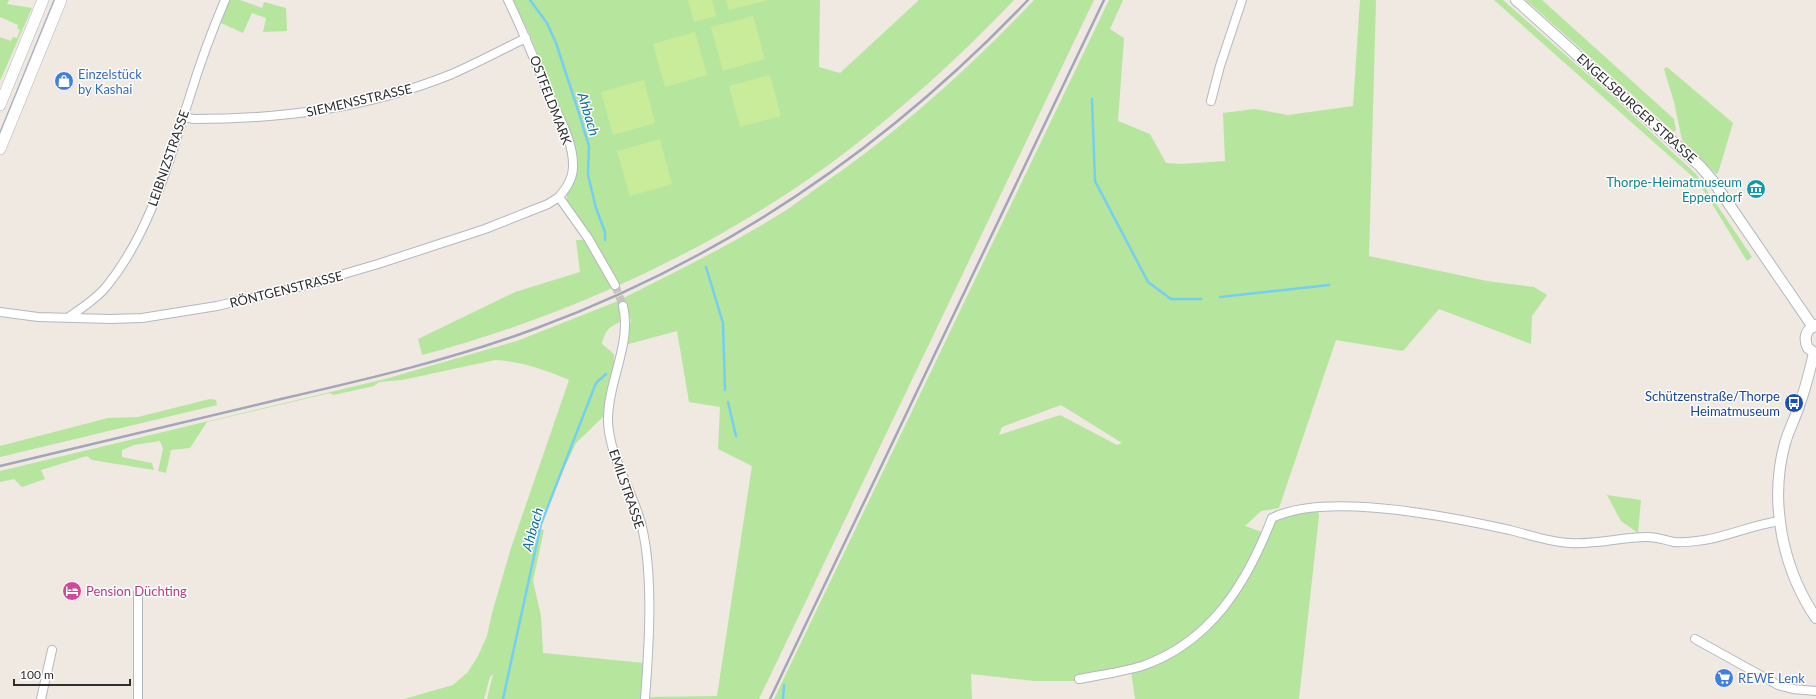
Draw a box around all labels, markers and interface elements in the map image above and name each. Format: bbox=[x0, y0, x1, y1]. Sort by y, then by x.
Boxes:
street label: ENGELSBURGER STRASSE bbox=[1574, 50, 1700, 166]
street label: OSTFELDMARK bbox=[527, 53, 575, 147]
place label: Einzelstück by Kashai bbox=[78, 66, 142, 97]
shop icon: Einzelstück by Kashai bbox=[53, 70, 75, 92]
street label: SIEMENSSTRASSE bbox=[305, 80, 413, 120]
water label: Ahbach bbox=[574, 89, 604, 138]
street label: LEIBNIZSTRASSE bbox=[144, 108, 192, 208]
place label: Thorpe-Heimatmuseum Eppendorf bbox=[1606, 174, 1742, 205]
museum icon: Thorpe-Heimatmuseum Eppendorf bbox=[1745, 178, 1767, 200]
street label: RÖNTGENSTRASSE bbox=[228, 267, 344, 311]
place label: Schützenstraße/Thorpe Heimatmuseum bbox=[1645, 388, 1780, 419]
bus stop icon: Schützenstraße/Thorpe Heimatmuseum bbox=[1783, 392, 1805, 414]
street label: EMILSTRASSE bbox=[606, 447, 648, 531]
water label: Ahbach bbox=[517, 505, 546, 554]
hotel icon: Pension Düchting bbox=[61, 580, 83, 602]
place label: Pension Düchting bbox=[86, 583, 187, 599]
scale bar bbox=[14, 661, 130, 687]
text: 100 m bbox=[20, 667, 54, 682]
supermarket icon: REWE Lenk bbox=[1713, 667, 1735, 689]
place label: REWE Lenk bbox=[1738, 670, 1805, 686]

